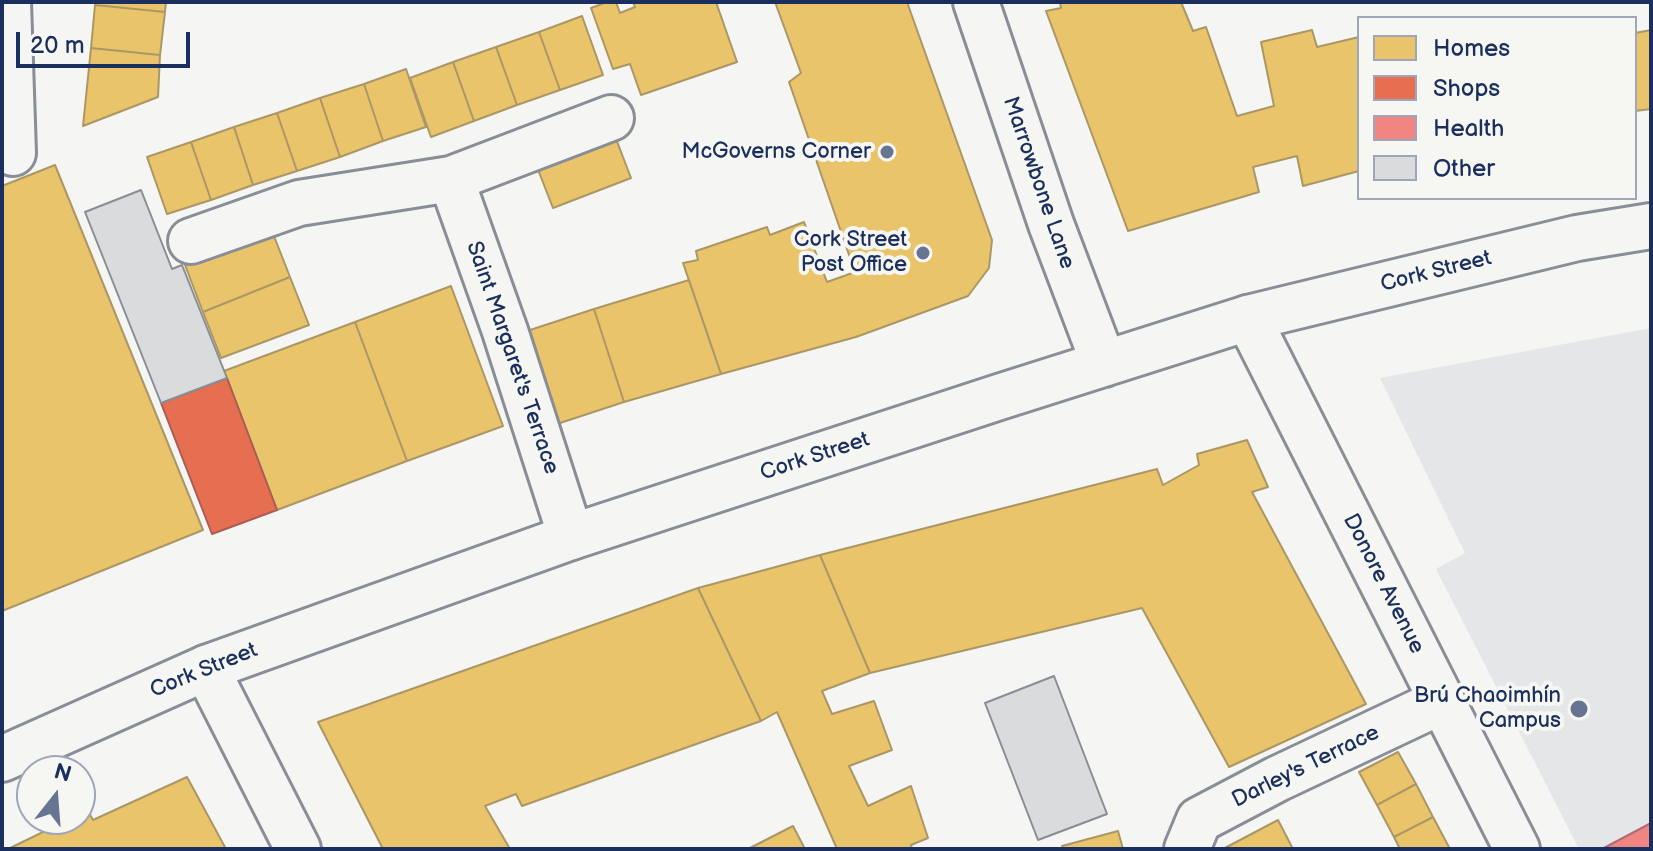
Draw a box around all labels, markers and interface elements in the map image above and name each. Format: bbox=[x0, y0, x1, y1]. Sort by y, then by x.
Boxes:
scale bar bbox=[20, 16, 194, 66]
legend bbox=[1357, 16, 1637, 200]
text: 20 m bbox=[30, 31, 85, 60]
text: Homes bbox=[1433, 34, 1510, 63]
text: Shops bbox=[1433, 74, 1500, 103]
street label: Marrowbone Lane bbox=[996, 94, 1080, 272]
text: Health bbox=[1433, 114, 1504, 143]
place label: McGoverns Corner bbox=[681, 139, 871, 165]
marker: McGoverns Corner bbox=[878, 143, 896, 161]
text: Other bbox=[1433, 154, 1495, 183]
place label: Cork Street Post Office bbox=[794, 227, 907, 278]
street label: Saint Margaret's Terrace bbox=[460, 238, 564, 478]
marker: Cork Street Post Office bbox=[914, 244, 932, 262]
street label: Cork Street bbox=[1378, 245, 1494, 299]
street label: Cork Street bbox=[757, 427, 873, 487]
street label: Donore Avenue bbox=[1336, 510, 1430, 658]
street label: Cork Street bbox=[147, 638, 261, 704]
place label: Brú Chaoimhín Campus bbox=[1414, 683, 1561, 734]
marker: Brú Chaoimhín Campus bbox=[1568, 698, 1590, 720]
street label: Darley's Terrace bbox=[1228, 720, 1384, 814]
north arrow bbox=[16, 755, 96, 835]
text: N bbox=[51, 758, 74, 789]

